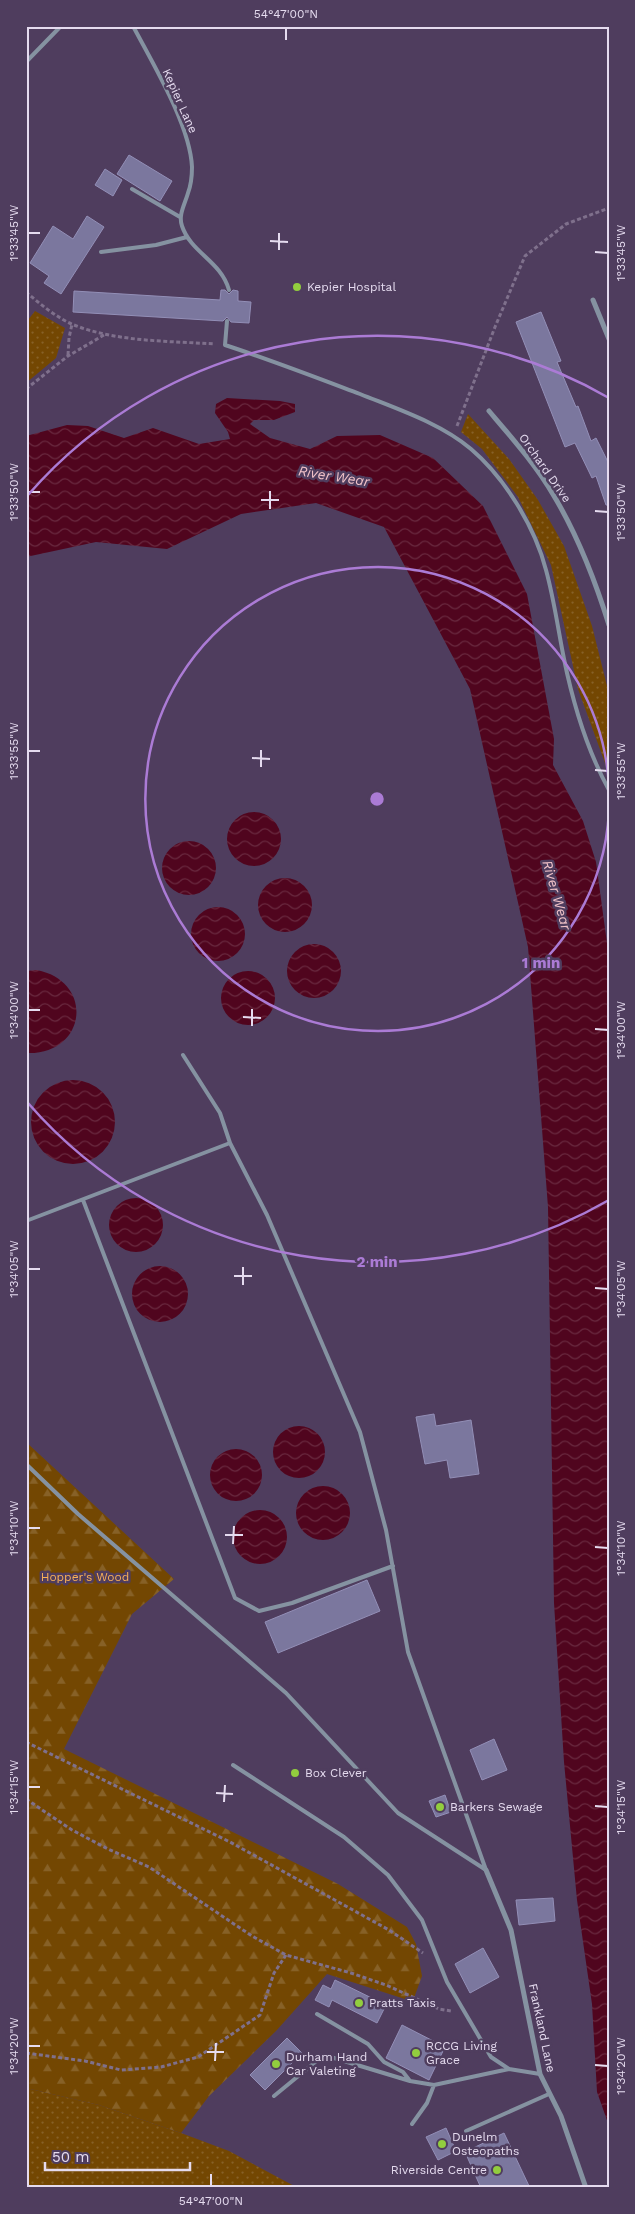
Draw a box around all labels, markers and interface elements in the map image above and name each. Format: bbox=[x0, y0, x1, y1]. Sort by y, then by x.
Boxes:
text: 54°47'00"N bbox=[254, 7, 318, 21]
street label: Kepier Lane bbox=[160, 67, 200, 135]
text: 1°33'45"W bbox=[7, 204, 21, 261]
text: 1°33'45"W bbox=[614, 224, 628, 281]
place label: Kepier Hospital bbox=[307, 280, 396, 294]
marker: Kepier Hospital bbox=[291, 281, 303, 293]
street label: Orchard Drive bbox=[516, 431, 574, 505]
water label: River Wear bbox=[297, 462, 371, 490]
text: 1°33'50"W bbox=[7, 463, 21, 521]
text: 1°33'50"W bbox=[614, 483, 628, 541]
text: 1°33'55"W bbox=[7, 722, 21, 780]
text: 1°33'55"W bbox=[614, 742, 628, 800]
centre of rings bbox=[368, 790, 386, 808]
water label: River Wear bbox=[539, 858, 575, 932]
text: 1 min bbox=[522, 954, 560, 972]
text: 1°34'00"W bbox=[7, 981, 21, 1039]
text: 1°34'00"W bbox=[614, 1001, 628, 1059]
text: 1°34'05"W bbox=[7, 1240, 21, 1298]
text: 2 min bbox=[356, 1253, 398, 1271]
text: 1°34'05"W bbox=[614, 1260, 628, 1318]
text: 1°34'10"W bbox=[7, 1500, 21, 1556]
text: 1°34'10"W bbox=[614, 1520, 628, 1576]
park label: Hopper's Wood bbox=[41, 1570, 129, 1584]
text: 1°34'15"W bbox=[7, 1759, 21, 1814]
place label: Box Clever bbox=[305, 1766, 367, 1780]
marker: Box Clever bbox=[289, 1767, 301, 1779]
text: 1°34'15"W bbox=[614, 1779, 628, 1834]
place label: Barkers Sewage bbox=[450, 1800, 543, 1814]
marker: Barkers Sewage bbox=[434, 1801, 446, 1813]
street label: Frankland Lane bbox=[526, 1982, 558, 2074]
place label: Pratts Taxis bbox=[369, 1996, 436, 2010]
marker: Pratts Taxis bbox=[353, 1997, 365, 2009]
text: 1°34'20"W bbox=[7, 2017, 21, 2075]
text: 1°34'20"W bbox=[614, 2037, 628, 2095]
place label: RCCG Living Grace bbox=[426, 2039, 497, 2067]
marker: RCCG Living Grace bbox=[410, 2047, 422, 2059]
place label: Durham Hand Car Valeting bbox=[286, 2050, 367, 2078]
marker: Durham Hand Car Valeting bbox=[270, 2058, 282, 2070]
place label: Dunelm Osteopaths bbox=[452, 2130, 519, 2158]
marker: Dunelm Osteopaths bbox=[436, 2138, 448, 2150]
scale bar bbox=[45, 2139, 190, 2171]
text: 50 m bbox=[52, 2148, 89, 2166]
place label: Riverside Centre bbox=[391, 2163, 487, 2177]
marker: Riverside Centre bbox=[491, 2164, 503, 2176]
text: 54°47'00"N bbox=[179, 2194, 243, 2208]

